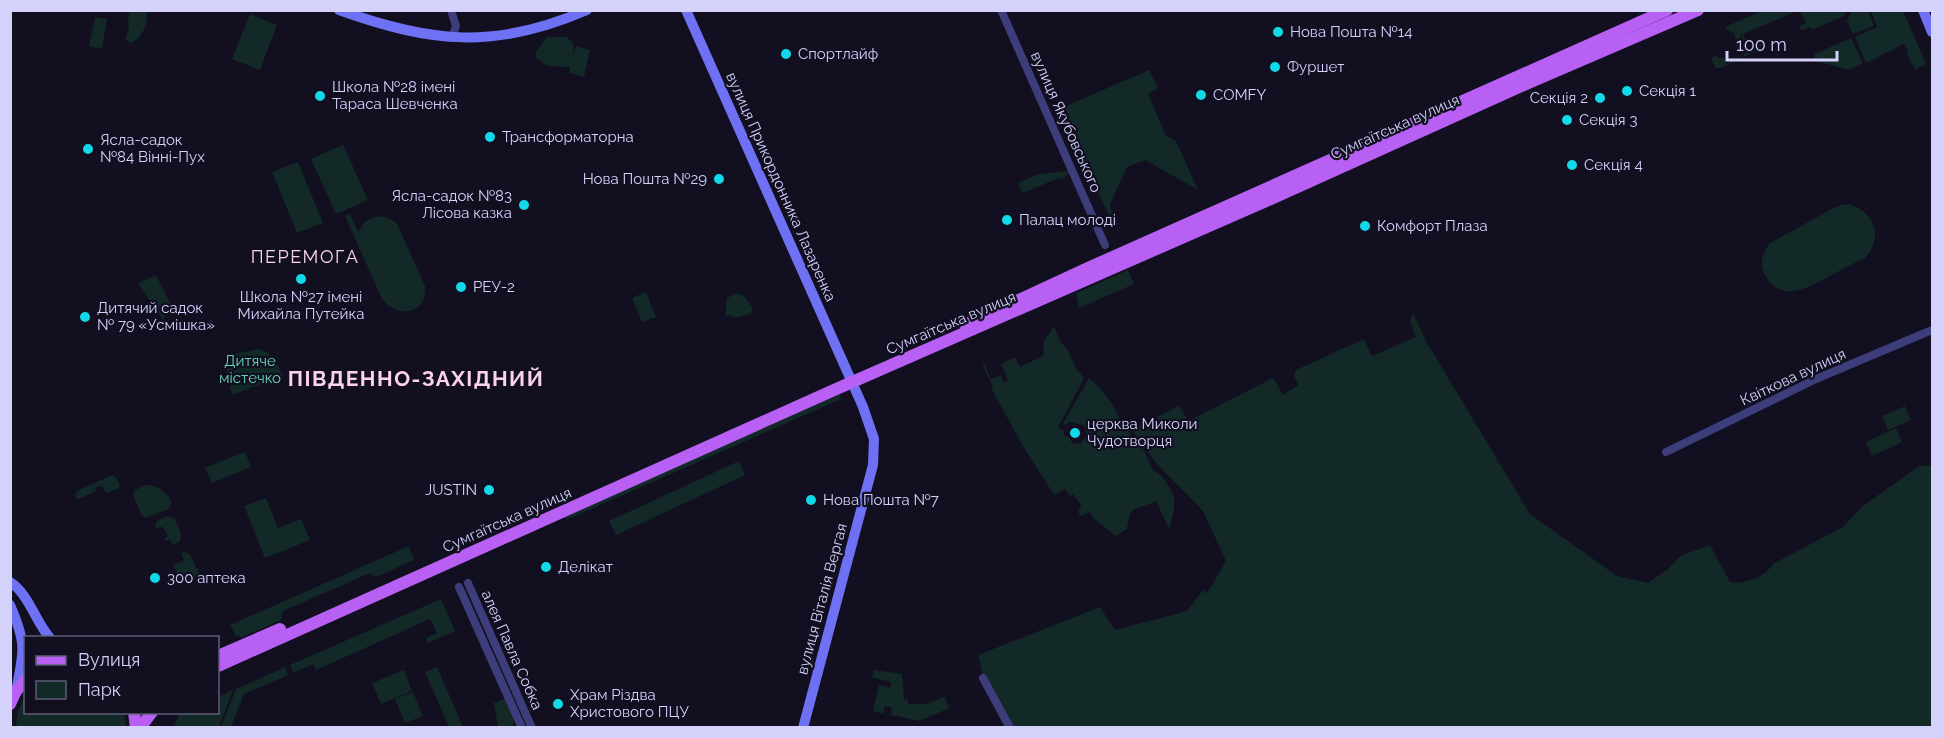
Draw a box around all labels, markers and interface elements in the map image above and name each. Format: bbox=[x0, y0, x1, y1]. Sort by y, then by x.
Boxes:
place label: Нова Пошта №14 bbox=[1290, 23, 1412, 41]
scale bar bbox=[1727, 24, 1836, 62]
marker: Нова Пошта №14 bbox=[1271, 25, 1285, 39]
text: 100 m bbox=[1736, 34, 1787, 55]
place label: Спортлайф bbox=[798, 45, 878, 63]
marker: Спортлайф bbox=[779, 47, 793, 61]
street label: вулиця Якубовського bbox=[1027, 49, 1105, 195]
place label: Фуршет bbox=[1287, 58, 1344, 76]
marker: Фуршет bbox=[1268, 60, 1282, 74]
street label: вулиця Прикордонника Лазаренка bbox=[722, 70, 840, 304]
place label: Школа №28 імені Тараса Шевченка bbox=[332, 78, 458, 113]
place label: Секція 1 bbox=[1639, 82, 1696, 100]
marker: Секція 1 bbox=[1620, 84, 1634, 98]
place label: COMFY bbox=[1213, 86, 1266, 104]
marker: COMFY bbox=[1194, 88, 1208, 102]
marker: Школа №28 імені Тараса Шевченка bbox=[313, 89, 327, 103]
place label: Секція 2 bbox=[1530, 89, 1588, 107]
street label: Сумгаїтська вулиця bbox=[1328, 91, 1462, 163]
marker: Секція 2 bbox=[1593, 91, 1607, 105]
place label: Секція 3 bbox=[1579, 111, 1637, 129]
marker: Секція 3 bbox=[1560, 113, 1574, 127]
place label: Трансформаторна bbox=[502, 128, 634, 146]
marker: Трансформаторна bbox=[483, 130, 497, 144]
place label: Ясла-садок №84 Вінні-Пух bbox=[100, 131, 205, 166]
marker: Ясла-садок №84 Вінні-Пух bbox=[81, 142, 95, 156]
place label: Секція 4 bbox=[1584, 156, 1643, 174]
marker: Секція 4 bbox=[1565, 158, 1579, 172]
place label: Нова Пошта №29 bbox=[583, 170, 707, 188]
marker: Нова Пошта №29 bbox=[712, 172, 726, 186]
place label: Ясла-садок №83 Лісова казка bbox=[392, 187, 512, 222]
marker: Ясла-садок №83 Лісова казка bbox=[517, 198, 531, 212]
place label: Палац молоді bbox=[1019, 211, 1116, 229]
marker: Палац молоді bbox=[1000, 213, 1014, 227]
place label: Комфорт Плаза bbox=[1377, 217, 1488, 235]
marker: Комфорт Плаза bbox=[1358, 219, 1372, 233]
district label: ПЕРЕМОГА bbox=[251, 246, 359, 267]
marker: Школа №27 імені Михайла Путейка bbox=[294, 272, 308, 286]
place label: РЕУ-2 bbox=[473, 278, 515, 296]
marker: РЕУ-2 bbox=[454, 280, 468, 294]
place label: Школа №27 імені Михайла Путейка bbox=[238, 288, 364, 323]
street label: Сумгаїтська вулиця bbox=[884, 288, 1018, 358]
place label: Дитячий садок № 79 «Усмішка» bbox=[97, 299, 215, 334]
marker: Дитячий садок № 79 «Усмішка» bbox=[78, 310, 92, 324]
street label: Квіткова вулиця bbox=[1737, 345, 1849, 409]
park label: Дитяче містечко bbox=[219, 352, 281, 387]
district label: ПІВДЕННО-ЗАХІДНИЙ bbox=[288, 366, 544, 391]
place label: церква Миколи Чудотворця bbox=[1087, 415, 1197, 450]
marker: церква Миколи Чудотворця bbox=[1068, 426, 1082, 440]
place label: JUSTIN bbox=[425, 481, 477, 499]
marker: JUSTIN bbox=[482, 483, 496, 497]
street label: Сумгаїтська вулиця bbox=[440, 484, 574, 556]
place label: Нова Пошта №7 bbox=[823, 491, 939, 509]
marker: Нова Пошта №7 bbox=[804, 493, 818, 507]
street label: вулиця Віталія Вергая bbox=[793, 521, 851, 677]
place label: Делікат bbox=[558, 558, 613, 576]
marker: Делікат bbox=[539, 560, 553, 574]
place label: 300 аптека bbox=[167, 569, 246, 587]
marker: 300 аптека bbox=[148, 571, 162, 585]
street label: алея Павла Собка bbox=[478, 587, 546, 713]
legend bbox=[24, 636, 219, 714]
text: Вулиця bbox=[78, 649, 140, 670]
text: Парк bbox=[78, 679, 121, 700]
place label: Храм Різдва Христового ПЦУ bbox=[570, 686, 689, 721]
marker: Храм Різдва Христового ПЦУ bbox=[551, 697, 565, 711]

